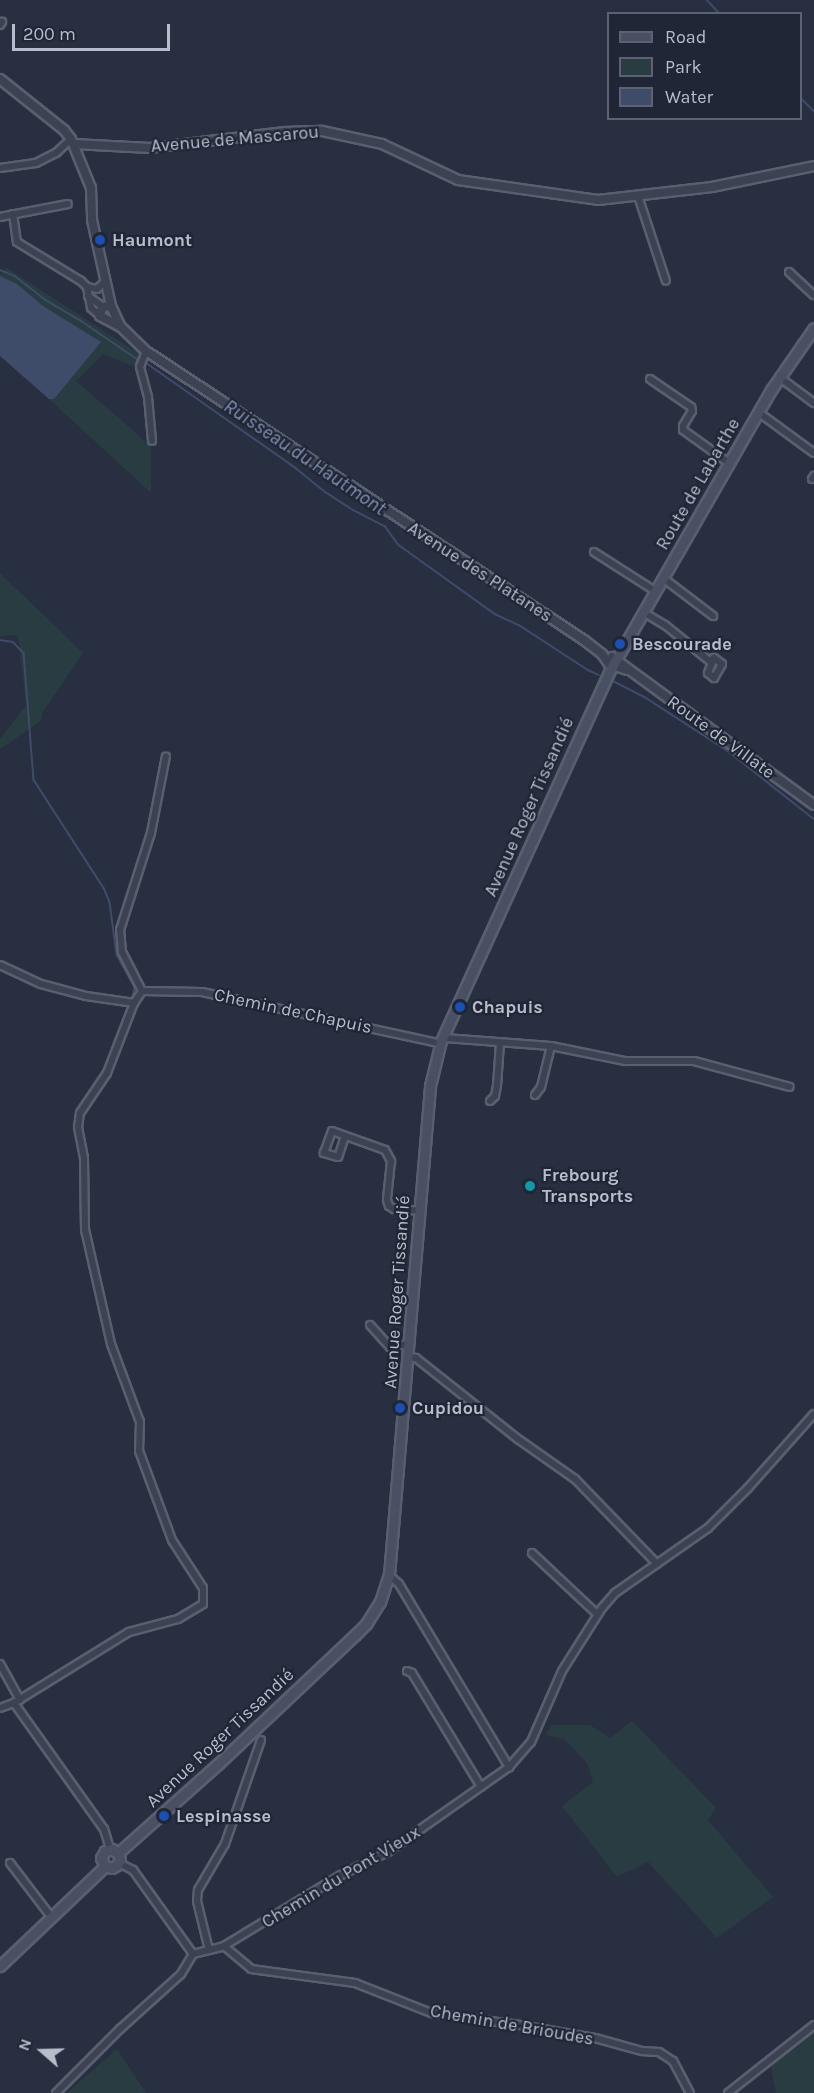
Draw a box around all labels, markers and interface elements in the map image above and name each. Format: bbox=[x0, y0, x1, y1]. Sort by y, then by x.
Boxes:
scale bar bbox=[15, 12, 172, 50]
legend bbox=[607, 12, 802, 120]
text: 200 m bbox=[23, 23, 76, 45]
text: Road bbox=[665, 26, 706, 48]
text: Park bbox=[665, 56, 702, 78]
text: Water bbox=[665, 86, 713, 108]
street label: Avenue de Mascarou bbox=[150, 121, 320, 157]
place label: Haumont bbox=[112, 229, 192, 251]
marker: Haumont bbox=[93, 233, 107, 247]
water label: Ruisseau du Hautmont bbox=[219, 394, 391, 520]
street label: Route de Labarthe bbox=[652, 414, 744, 554]
street label: Avenue des Platanes bbox=[404, 517, 556, 627]
place label: Bescourade bbox=[632, 633, 732, 655]
marker: Bescourade bbox=[613, 637, 627, 651]
street label: Route de Villate bbox=[663, 691, 779, 783]
street label: Avenue Roger Tissandié bbox=[480, 714, 578, 900]
street label: Chemin de Chapuis bbox=[212, 984, 374, 1038]
place label: Chapuis bbox=[472, 996, 543, 1018]
marker: Chapuis bbox=[453, 1000, 467, 1014]
place label: Frebourg Transports bbox=[542, 1165, 633, 1208]
marker: Frebourg Transports bbox=[523, 1179, 537, 1193]
street label: Avenue Roger Tissandié bbox=[379, 1195, 415, 1389]
place label: Cupidou bbox=[412, 1397, 484, 1419]
marker: Cupidou bbox=[393, 1401, 407, 1415]
street label: Avenue Roger Tissandié bbox=[142, 1664, 298, 1812]
place label: Lespinasse bbox=[176, 1805, 271, 1827]
marker: Lespinasse bbox=[157, 1809, 171, 1823]
street label: Chemin du Pont Vieux bbox=[258, 1821, 424, 1933]
street label: Chemin de Brioudes bbox=[428, 2000, 596, 2050]
north arrow bbox=[12, 2021, 72, 2081]
text: N bbox=[14, 2036, 36, 2053]

